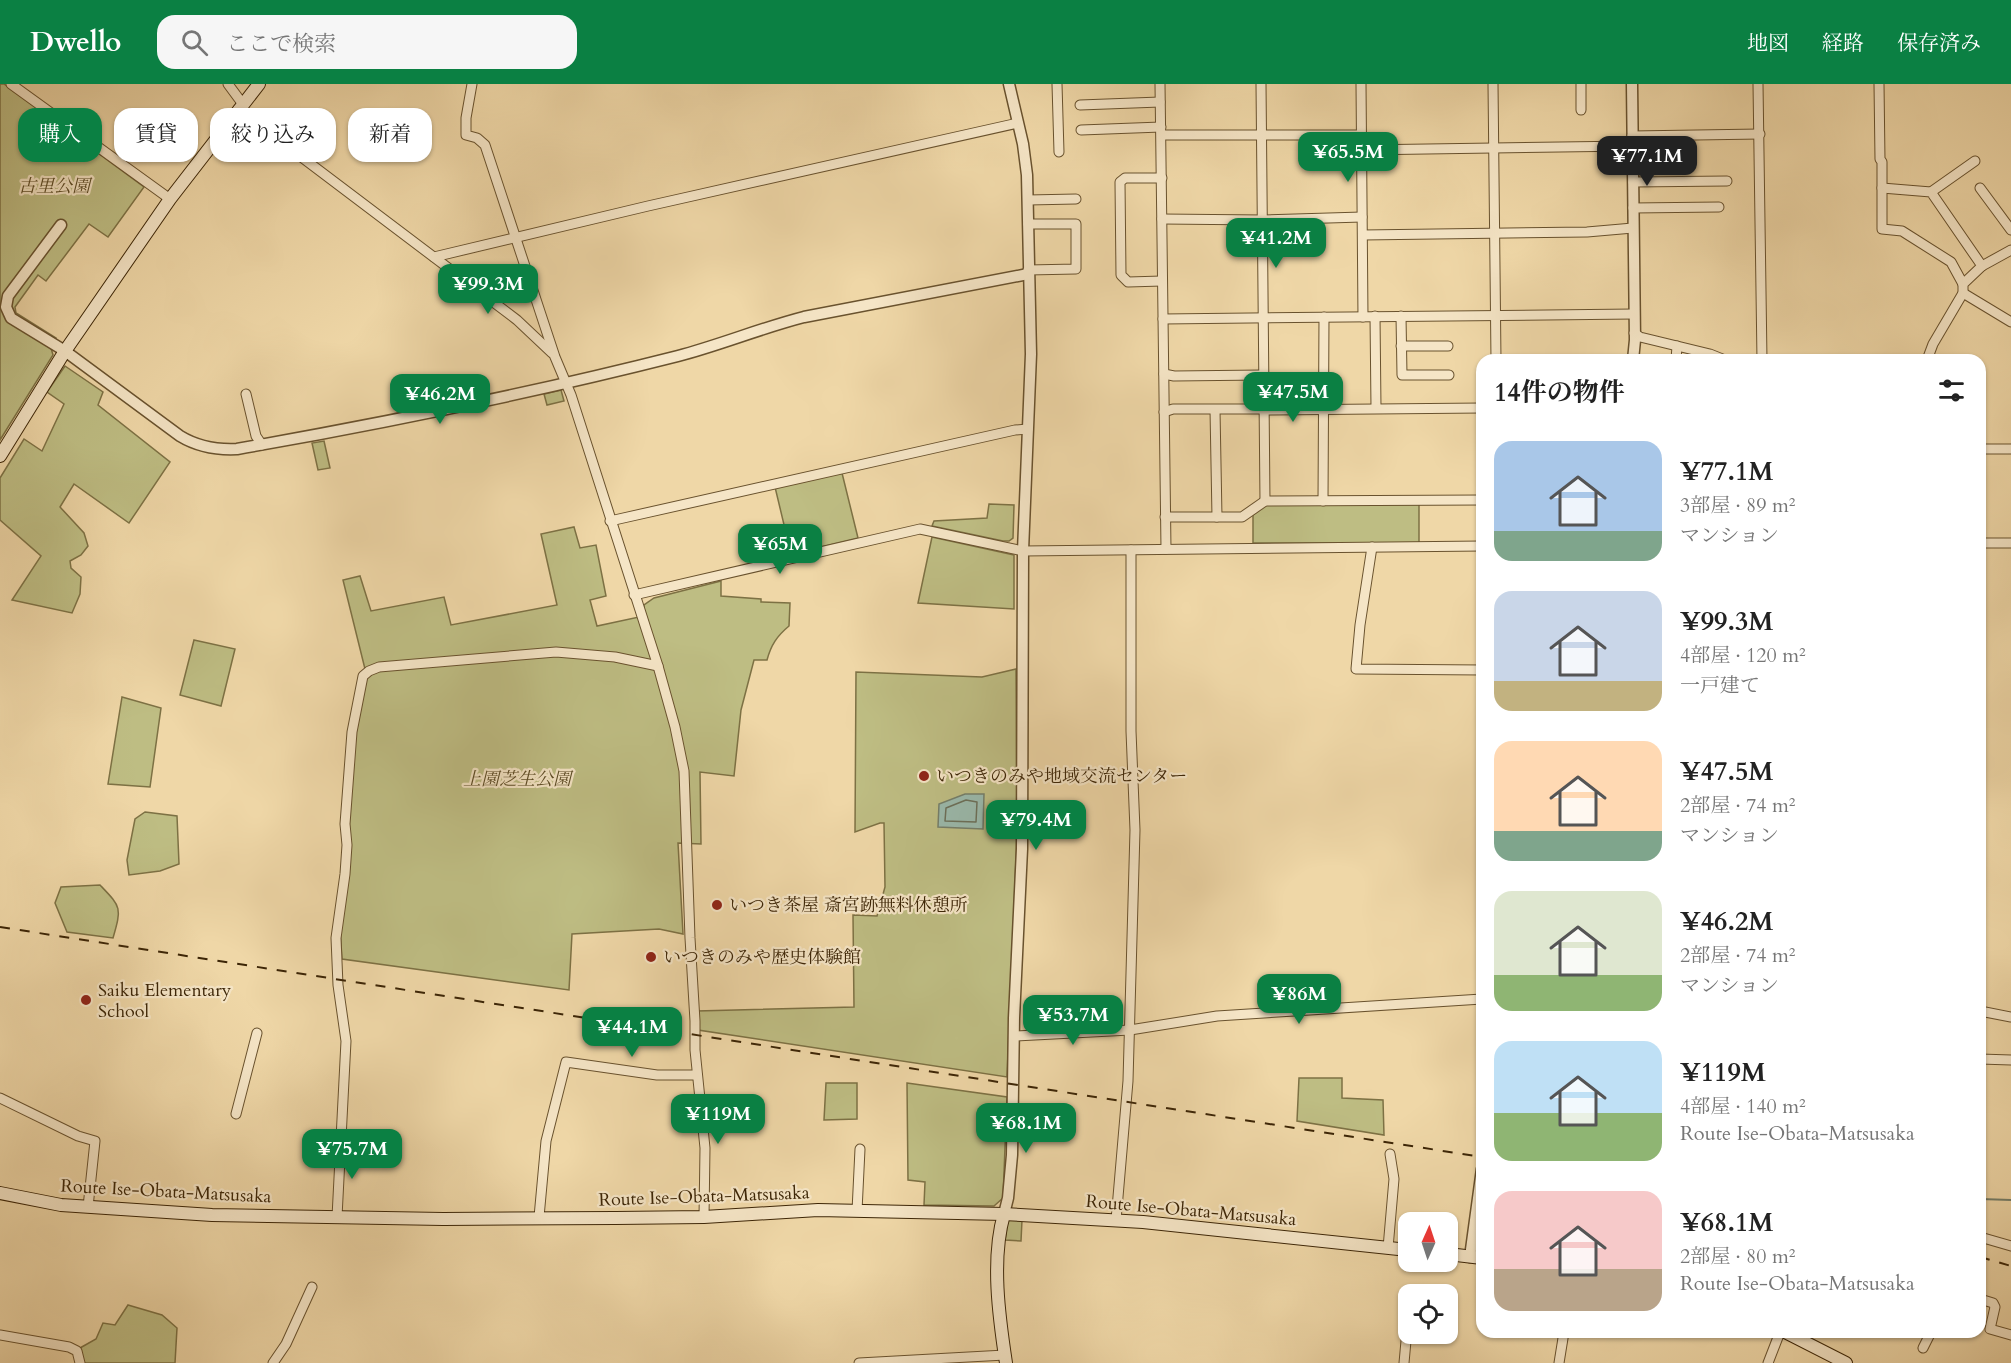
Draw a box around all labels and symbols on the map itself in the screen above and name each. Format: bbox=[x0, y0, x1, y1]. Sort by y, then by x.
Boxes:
pin: ¥65.5M bbox=[1299, 132, 1397, 183]
pin: ¥77.1M bbox=[1598, 136, 1696, 187]
park label: 古里公園 bbox=[18, 174, 93, 199]
pin: ¥41.2M bbox=[1227, 218, 1325, 269]
pin: ¥99.3M bbox=[439, 264, 537, 315]
pin: ¥47.5M bbox=[1244, 372, 1342, 423]
pin: ¥46.2M bbox=[391, 374, 489, 425]
pin: ¥65M bbox=[744, 524, 816, 575]
place label: いつきのみや地域交流センター bbox=[936, 764, 1187, 789]
park label: 上園芝生公園 bbox=[463, 767, 574, 792]
marker: いつきのみや地域交流センター bbox=[917, 769, 931, 783]
pin: ¥79.4M bbox=[987, 800, 1085, 851]
place label: いつき茶屋 斎宮跡無料休憩所 bbox=[729, 893, 968, 918]
marker: いつき茶屋 斎宮跡無料休憩所 bbox=[710, 898, 724, 912]
place label: いつきのみや歴史体験館 bbox=[663, 945, 861, 970]
marker: いつきのみや歴史体験館 bbox=[644, 950, 658, 964]
pin: ¥86M bbox=[1263, 974, 1335, 1025]
place label: Saiku Elementary School bbox=[98, 978, 232, 1024]
marker: Saiku Elementary School bbox=[79, 993, 93, 1007]
pin: ¥53.7M bbox=[1024, 995, 1122, 1046]
pin: ¥44.1M bbox=[583, 1007, 681, 1058]
pin: ¥119M bbox=[676, 1094, 760, 1145]
pin: ¥68.1M bbox=[977, 1103, 1075, 1154]
pin: ¥75.7M bbox=[303, 1129, 401, 1180]
street label: Route Ise-Obata-Matsusaka bbox=[60, 1173, 272, 1210]
street label: Route Ise-Obata-Matsusaka bbox=[598, 1180, 810, 1213]
street label: Route Ise-Obata-Matsusaka bbox=[1085, 1189, 1297, 1232]
north arrow bbox=[1398, 1212, 1458, 1272]

